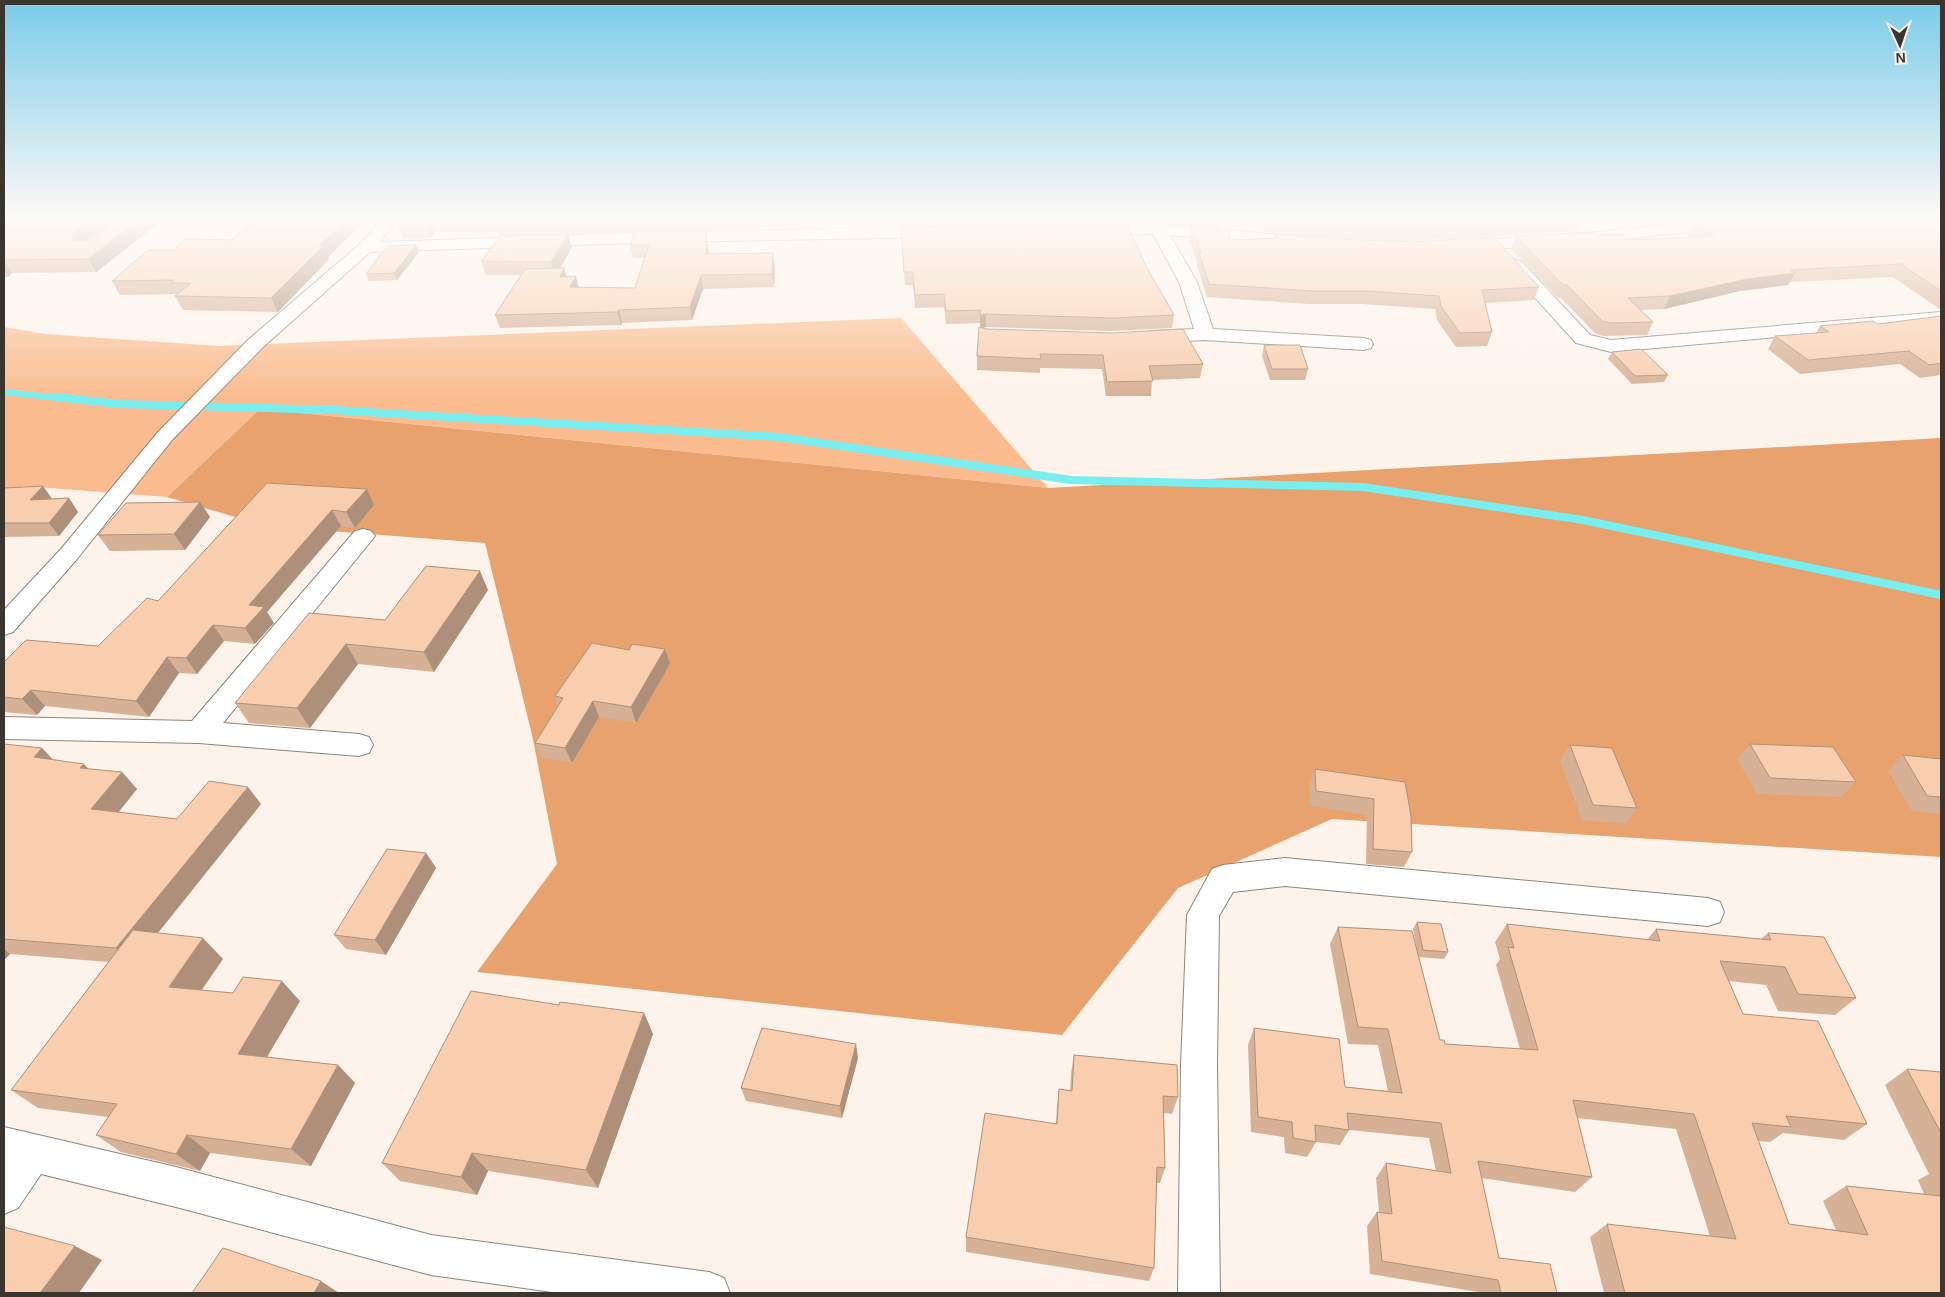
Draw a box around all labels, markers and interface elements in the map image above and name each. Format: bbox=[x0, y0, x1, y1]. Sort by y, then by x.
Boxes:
north arrow bbox=[1875, 20, 1925, 70]
text: N bbox=[1895, 50, 1906, 66]

